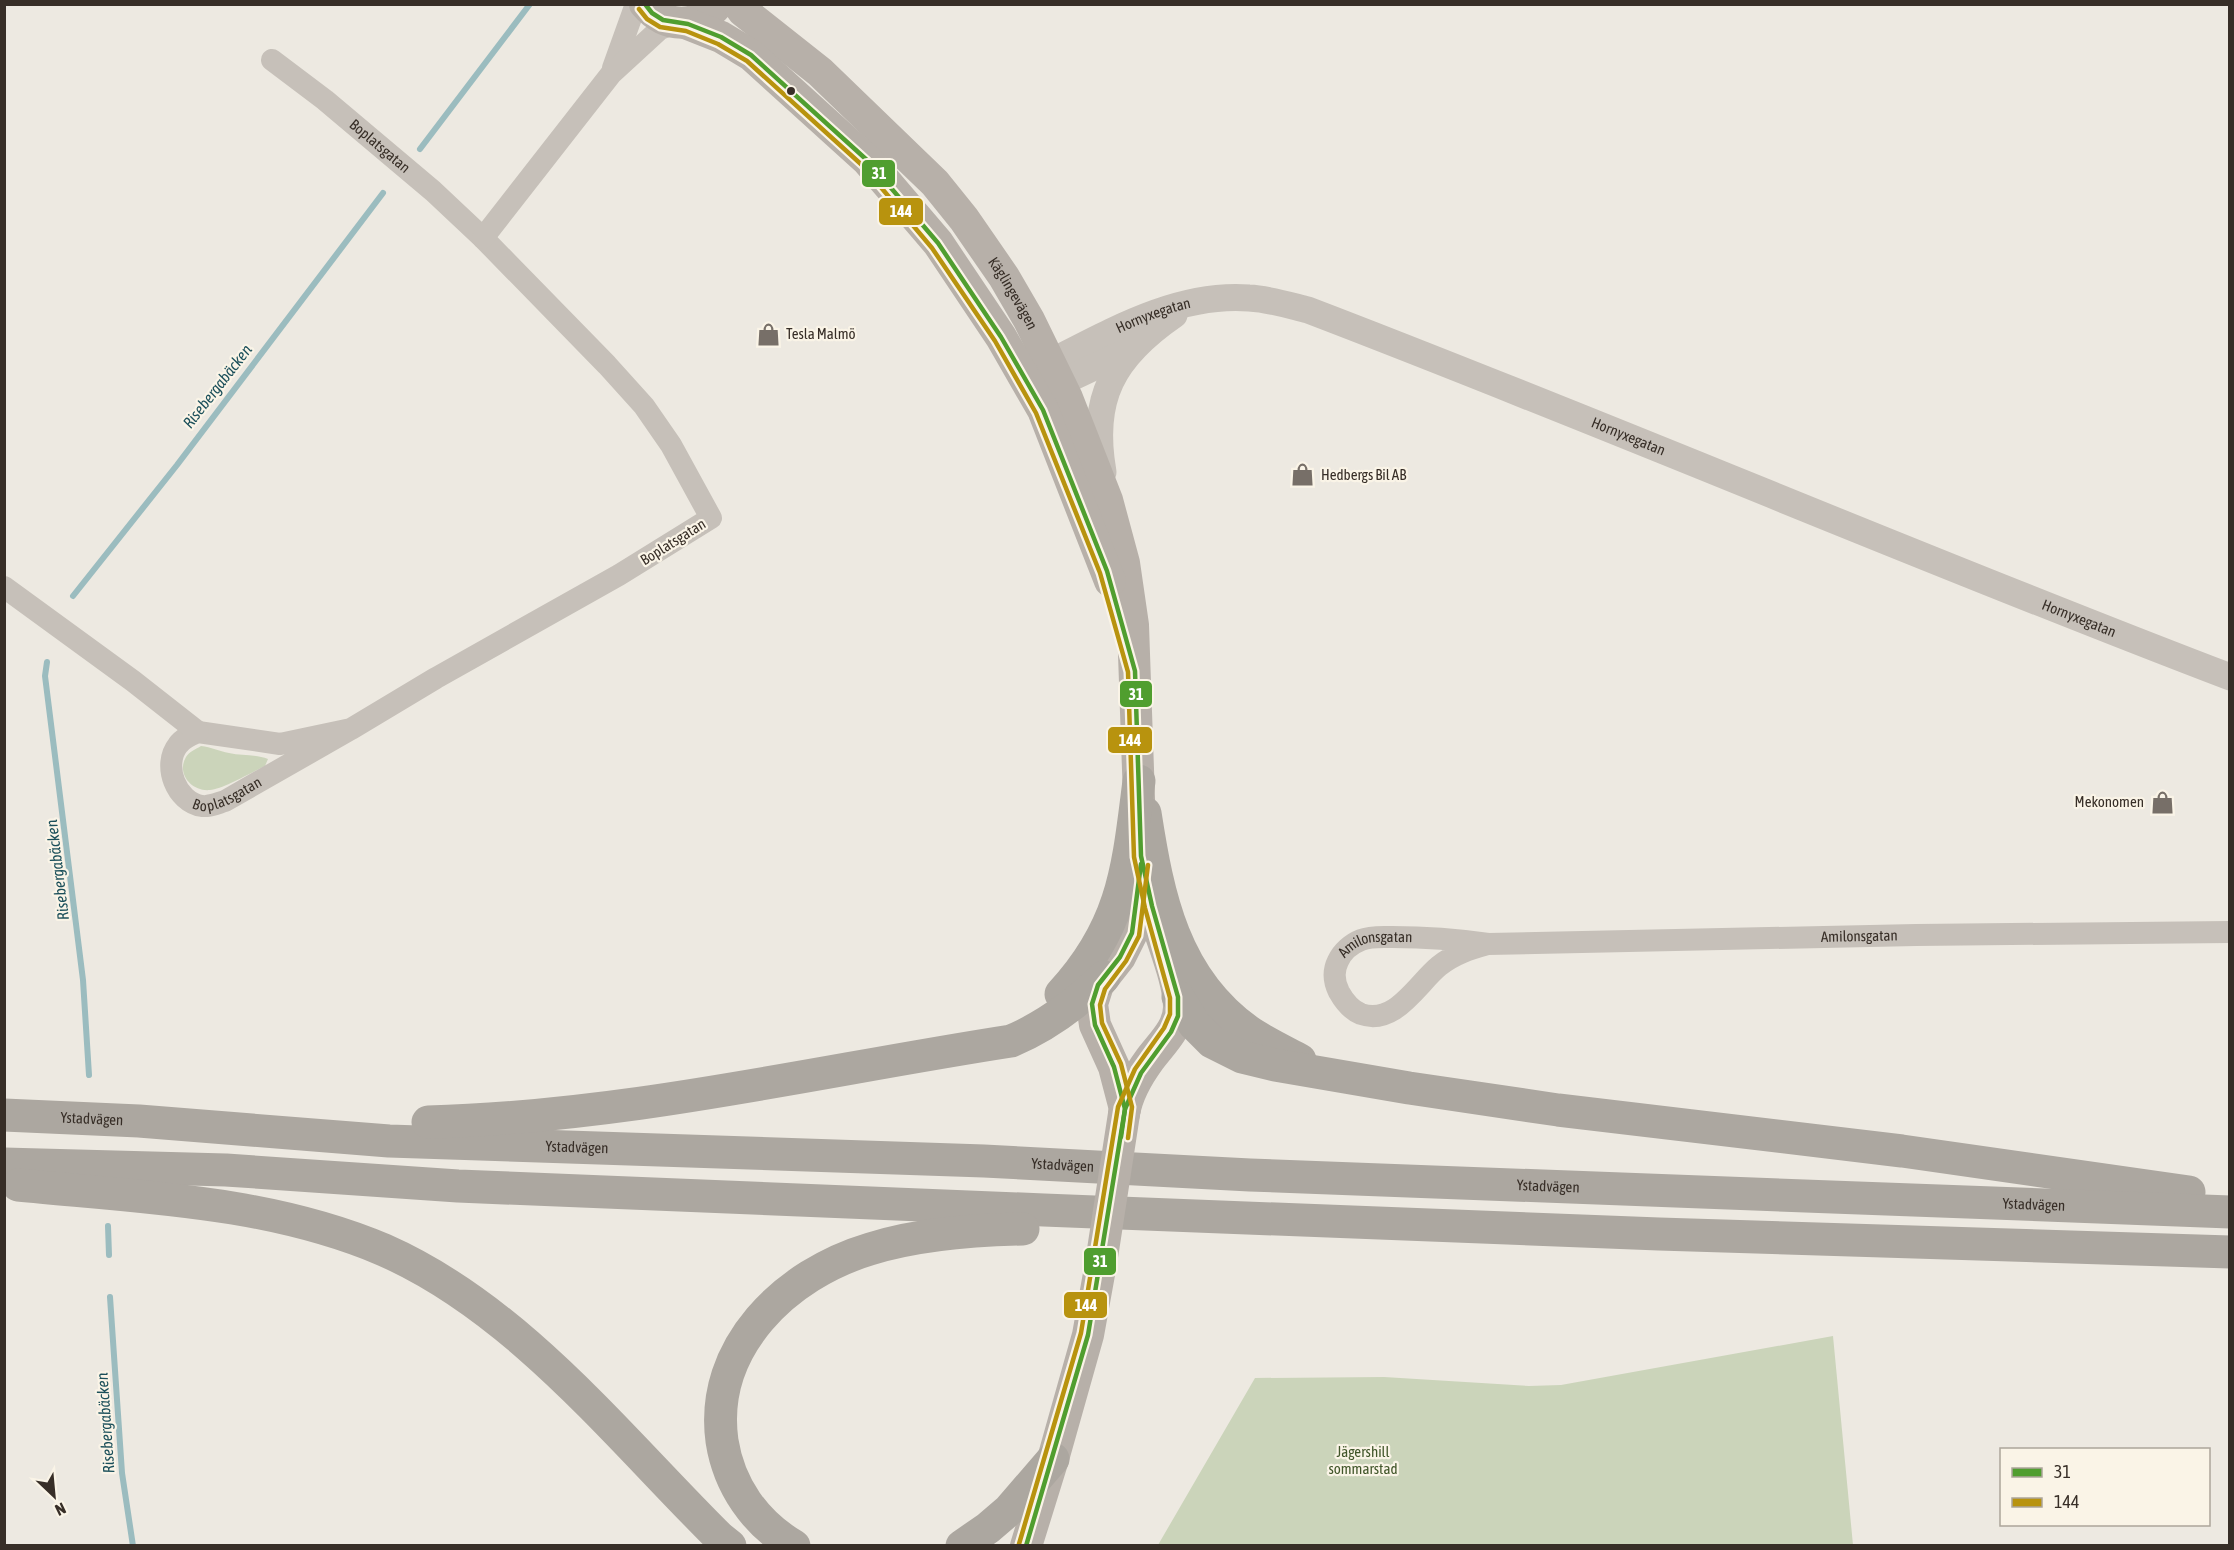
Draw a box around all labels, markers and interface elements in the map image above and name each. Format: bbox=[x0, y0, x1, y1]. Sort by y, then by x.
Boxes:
unlabelled marker bbox=[785, 85, 797, 97]
street label: Boplatsgatan bbox=[346, 116, 414, 176]
line badge: 31 bbox=[861, 159, 896, 188]
text: 31 bbox=[871, 164, 887, 182]
line badge: 144 bbox=[878, 197, 924, 226]
text: 144 bbox=[890, 202, 913, 220]
street label: Käglingevägen bbox=[985, 254, 1041, 332]
street label: Hornyxegatan bbox=[1113, 294, 1192, 336]
shop icon: Tesla Malmö bbox=[755, 321, 781, 347]
place label: Tesla Malmö bbox=[786, 325, 856, 342]
water label: Risebergabäcken bbox=[179, 340, 256, 432]
street label: Hornyxegatan bbox=[1589, 414, 1668, 459]
shop icon: Hedbergs Bil AB bbox=[1290, 462, 1316, 488]
place label: Hedbergs Bil AB bbox=[1321, 466, 1406, 483]
street label: Boplatsgatan bbox=[637, 515, 708, 568]
street label: Hornyxegatan bbox=[2040, 596, 2119, 640]
line badge: 31 bbox=[1119, 680, 1153, 708]
text: 31 bbox=[1128, 685, 1144, 703]
line badge: 144 bbox=[1107, 726, 1153, 754]
text: 144 bbox=[1119, 731, 1142, 749]
street label: Boplatsgatan bbox=[190, 773, 264, 814]
shop icon: Mekonomen bbox=[2149, 789, 2175, 815]
place label: Mekonomen bbox=[2075, 793, 2144, 810]
water label: Risebergabäcken bbox=[42, 818, 73, 921]
street label: Amilonsgatan bbox=[1821, 926, 1898, 945]
street label: Amilonsgatan bbox=[1334, 928, 1413, 960]
street label: Ystadvägen bbox=[60, 1109, 124, 1128]
street label: Ystadvägen bbox=[545, 1137, 609, 1156]
street label: Ystadvägen bbox=[1031, 1154, 1095, 1175]
street label: Ystadvägen bbox=[1516, 1176, 1580, 1195]
street label: Ystadvägen bbox=[2002, 1194, 2066, 1214]
line badge: 31 bbox=[1083, 1247, 1117, 1276]
text: 31 bbox=[1092, 1252, 1108, 1270]
line badge: 144 bbox=[1063, 1291, 1108, 1319]
text: 144 bbox=[1075, 1296, 1098, 1314]
water label: Risebergabäcken bbox=[92, 1372, 118, 1474]
park label: Jägershill sommarstad bbox=[1328, 1443, 1398, 1477]
legend bbox=[2000, 1448, 2210, 1526]
text: 31 bbox=[2054, 1461, 2071, 1482]
north arrow bbox=[24, 1466, 84, 1526]
text: 144 bbox=[2054, 1491, 2079, 1512]
text: N bbox=[52, 1499, 69, 1520]

